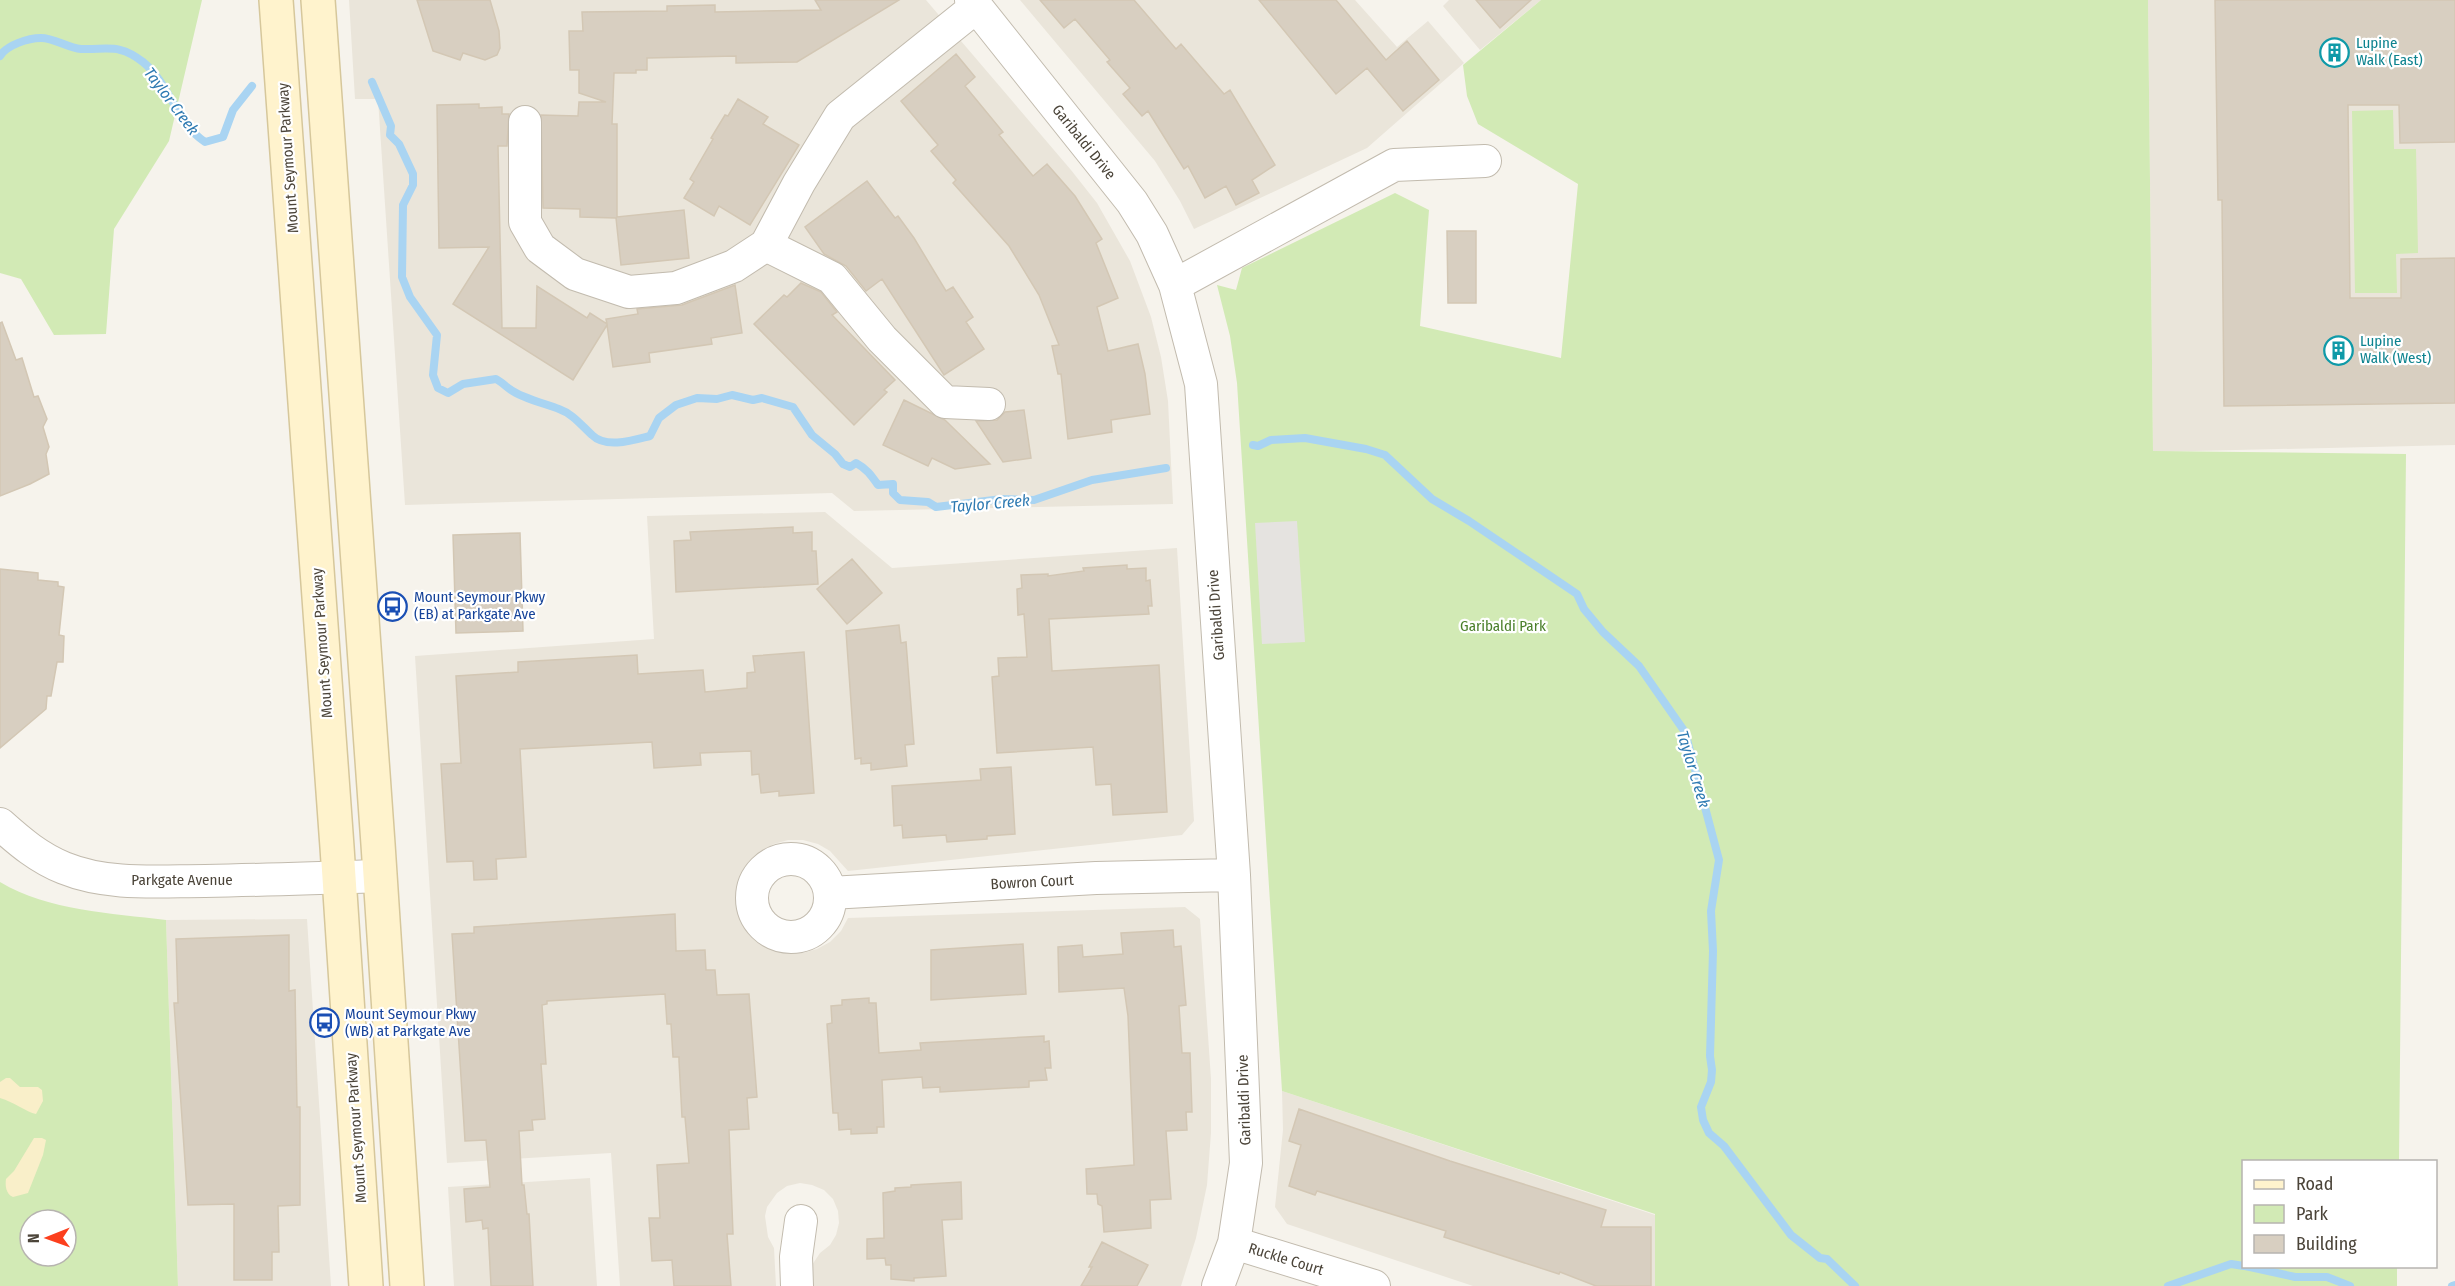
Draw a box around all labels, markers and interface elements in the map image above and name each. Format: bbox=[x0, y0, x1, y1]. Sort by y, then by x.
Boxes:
place label: Lupine Walk (East) bbox=[2356, 34, 2423, 69]
building icon: Lupine Walk (East) bbox=[2319, 36, 2351, 68]
water label: Taylor Creek bbox=[140, 64, 203, 139]
street label: Mount Seymour Parkway bbox=[274, 82, 302, 234]
street label: Garibaldi Drive bbox=[1048, 101, 1120, 183]
place label: Lupine Walk (West) bbox=[2360, 332, 2431, 367]
building icon: Lupine Walk (West) bbox=[2323, 334, 2355, 366]
water label: Taylor Creek bbox=[950, 491, 1031, 516]
street label: Mount Seymour Parkway bbox=[308, 567, 336, 719]
street label: Garibaldi Drive bbox=[1204, 569, 1228, 661]
place label: Mount Seymour Pkwy (EB) at Parkgate Ave bbox=[414, 588, 546, 623]
bus stop icon: Mount Seymour Pkwy (EB) at Parkgate Ave bbox=[377, 590, 409, 622]
park label: Garibaldi Park bbox=[1460, 617, 1546, 635]
water label: Taylor Creek bbox=[1673, 728, 1714, 810]
street label: Parkgate Avenue bbox=[131, 871, 233, 889]
street label: Bowron Court bbox=[990, 871, 1074, 893]
place label: Mount Seymour Pkwy (WB) at Parkgate Ave bbox=[345, 1005, 477, 1040]
bus stop icon: Mount Seymour Pkwy (WB) at Parkgate Ave bbox=[308, 1007, 340, 1039]
street label: Mount Seymour Parkway bbox=[342, 1052, 370, 1204]
street label: Garibaldi Drive bbox=[1233, 1054, 1255, 1146]
legend bbox=[2242, 1160, 2437, 1268]
text: Road bbox=[2296, 1173, 2333, 1195]
text: Park bbox=[2296, 1203, 2329, 1225]
north arrow bbox=[18, 1208, 78, 1268]
text: N bbox=[24, 1233, 43, 1243]
text: Building bbox=[2296, 1233, 2357, 1255]
street label: Ruckle Court bbox=[1246, 1239, 1326, 1279]

